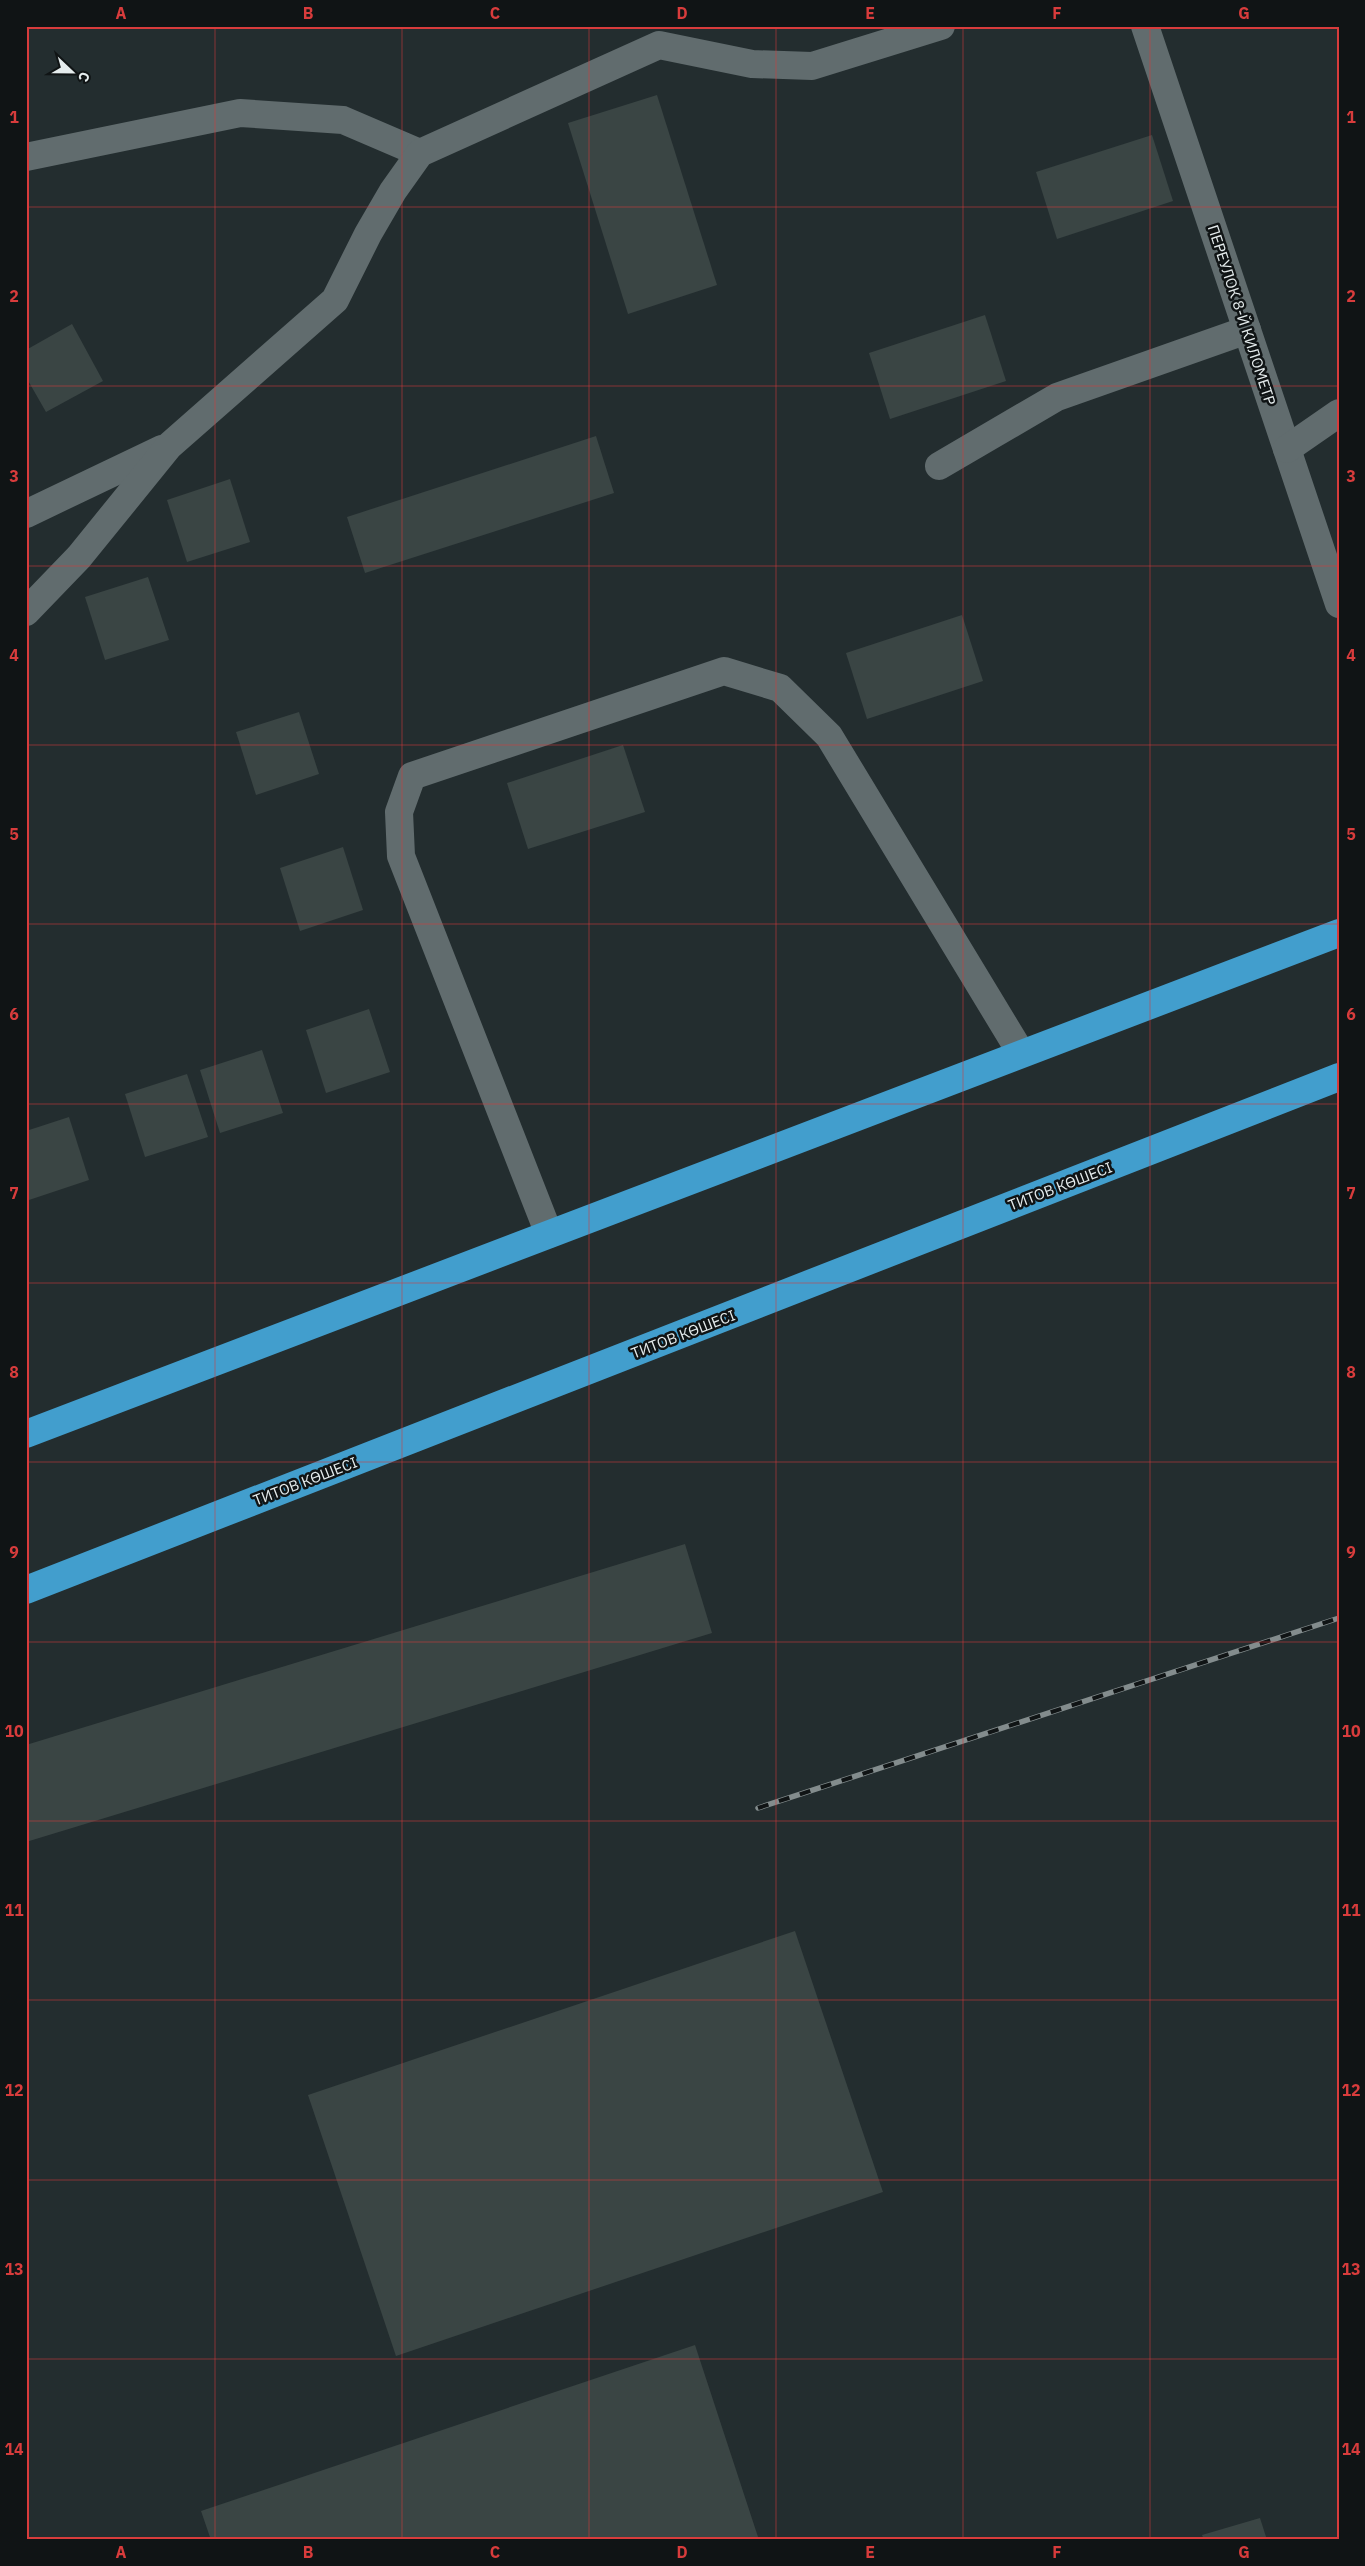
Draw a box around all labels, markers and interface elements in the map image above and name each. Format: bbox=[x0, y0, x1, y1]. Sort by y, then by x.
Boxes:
text: A bbox=[116, 3, 127, 23]
text: B bbox=[303, 3, 314, 23]
text: C bbox=[490, 3, 500, 23]
text: D bbox=[676, 3, 688, 23]
text: E bbox=[865, 3, 875, 23]
text: F bbox=[1052, 3, 1062, 23]
text: G bbox=[1238, 3, 1250, 23]
north arrow bbox=[48, 48, 98, 98]
text: С bbox=[74, 69, 94, 84]
text: 1 bbox=[9, 107, 19, 127]
text: 1 bbox=[1346, 107, 1356, 127]
street label: ПЕРЕУЛОК 8-Й КИЛОМЕТР bbox=[1204, 222, 1280, 408]
text: 2 bbox=[9, 286, 19, 306]
text: 2 bbox=[1346, 286, 1356, 306]
text: 3 bbox=[9, 466, 19, 486]
text: 3 bbox=[1346, 466, 1356, 486]
text: 4 bbox=[9, 645, 19, 665]
text: 4 bbox=[1346, 645, 1356, 665]
text: 5 bbox=[9, 824, 19, 844]
text: 5 bbox=[1346, 824, 1356, 844]
text: 6 bbox=[9, 1004, 19, 1024]
text: 6 bbox=[1346, 1004, 1356, 1024]
street label: ТИТОВ КӨШЕСІ bbox=[1005, 1157, 1115, 1215]
text: 7 bbox=[9, 1183, 19, 1203]
text: 7 bbox=[1346, 1183, 1356, 1203]
street label: ТИТОВ КӨШЕСІ bbox=[628, 1305, 738, 1363]
text: 8 bbox=[9, 1362, 19, 1382]
text: 8 bbox=[1346, 1362, 1356, 1382]
street label: ТИТОВ КӨШЕСІ bbox=[250, 1452, 360, 1510]
text: 9 bbox=[9, 1542, 19, 1562]
text: 9 bbox=[1346, 1542, 1356, 1562]
text: 10 bbox=[4, 1721, 24, 1741]
text: 10 bbox=[1341, 1721, 1361, 1741]
text: 11 bbox=[4, 1900, 24, 1920]
text: 11 bbox=[1341, 1900, 1361, 1920]
text: 12 bbox=[4, 2080, 24, 2100]
text: 12 bbox=[1341, 2080, 1361, 2100]
text: 13 bbox=[4, 2259, 24, 2279]
text: 13 bbox=[1341, 2259, 1361, 2279]
text: 14 bbox=[4, 2439, 24, 2459]
text: 14 bbox=[1341, 2439, 1361, 2459]
text: A bbox=[116, 2542, 127, 2562]
text: B bbox=[303, 2542, 314, 2562]
text: C bbox=[490, 2542, 500, 2562]
text: D bbox=[676, 2542, 688, 2562]
text: E bbox=[865, 2542, 875, 2562]
text: F bbox=[1052, 2542, 1062, 2562]
text: G bbox=[1238, 2542, 1250, 2562]

